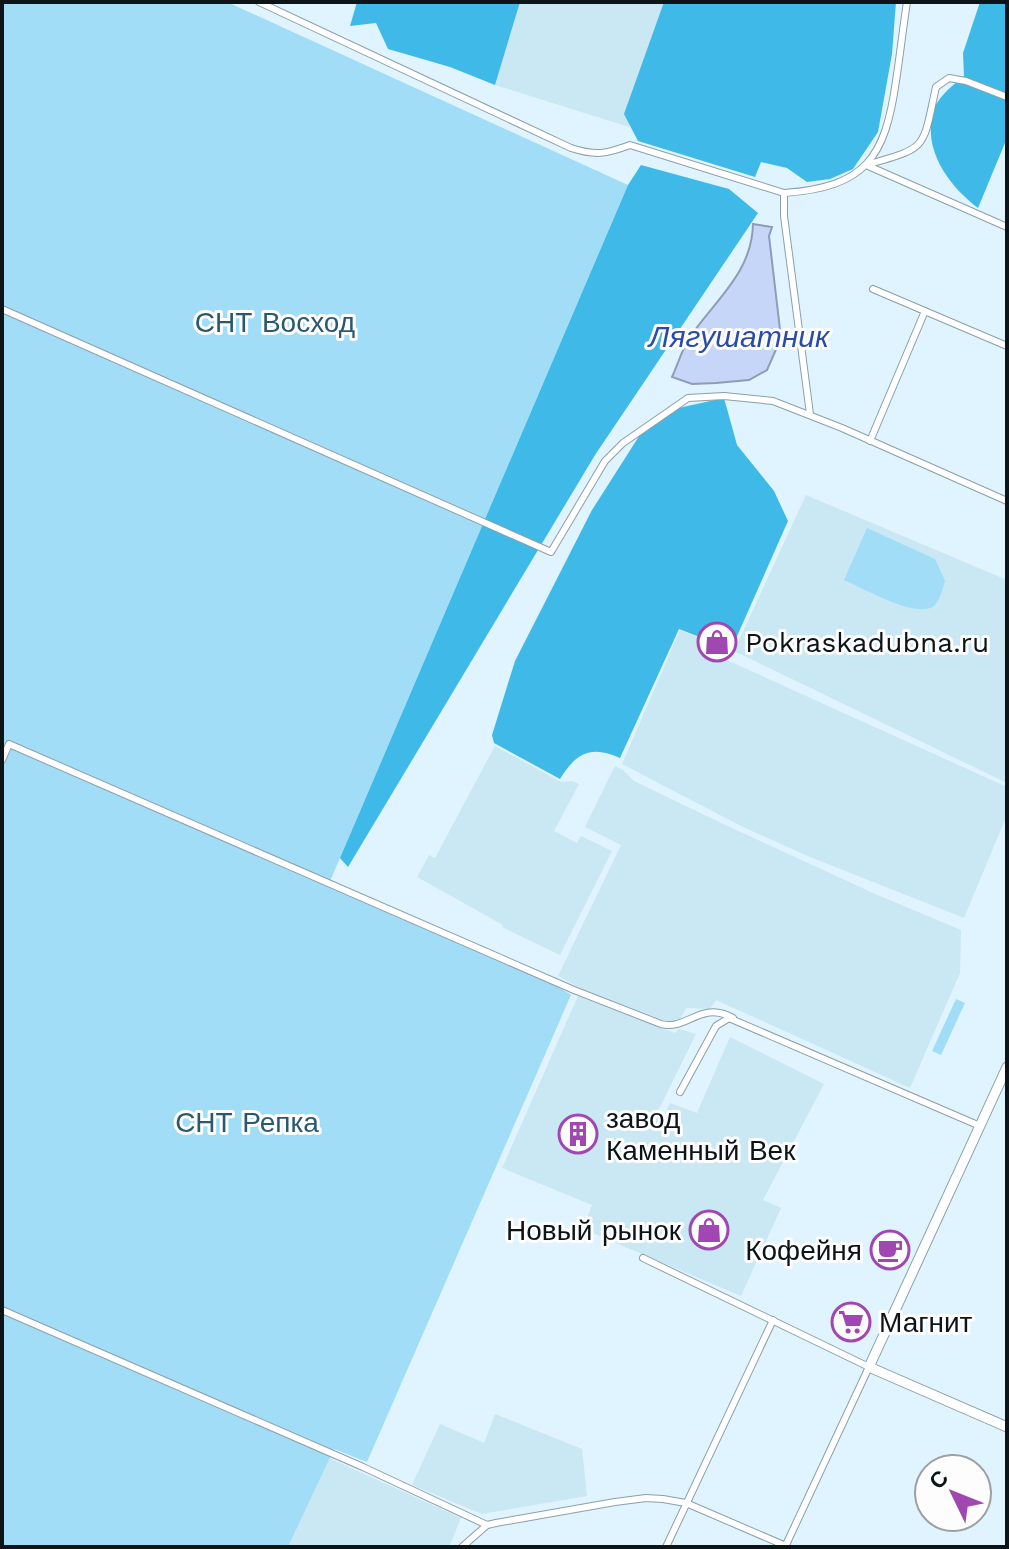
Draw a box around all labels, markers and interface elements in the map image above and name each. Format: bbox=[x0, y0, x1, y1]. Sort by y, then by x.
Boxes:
park label: СНТ Восход bbox=[195, 306, 355, 339]
water label: Лягушатник bbox=[647, 319, 831, 354]
shop icon: Pokraskadubna.ru bbox=[696, 621, 738, 663]
place label: Pokraskadubna.ru bbox=[745, 626, 989, 659]
place label: завод Каменный Век bbox=[606, 1102, 796, 1167]
park label: СНТ Репка bbox=[175, 1106, 319, 1139]
building icon: завод Каменный Век bbox=[557, 1113, 599, 1155]
shop icon: Новый рынок bbox=[688, 1209, 730, 1251]
place label: Новый рынок bbox=[506, 1214, 682, 1247]
cafe icon: Кофейня bbox=[869, 1229, 911, 1271]
place label: Кофейня bbox=[745, 1234, 862, 1267]
supermarket icon: Магнит bbox=[830, 1301, 872, 1343]
place label: Магнит bbox=[879, 1306, 973, 1339]
north arrow bbox=[913, 1453, 993, 1533]
text: С bbox=[924, 1465, 953, 1494]

